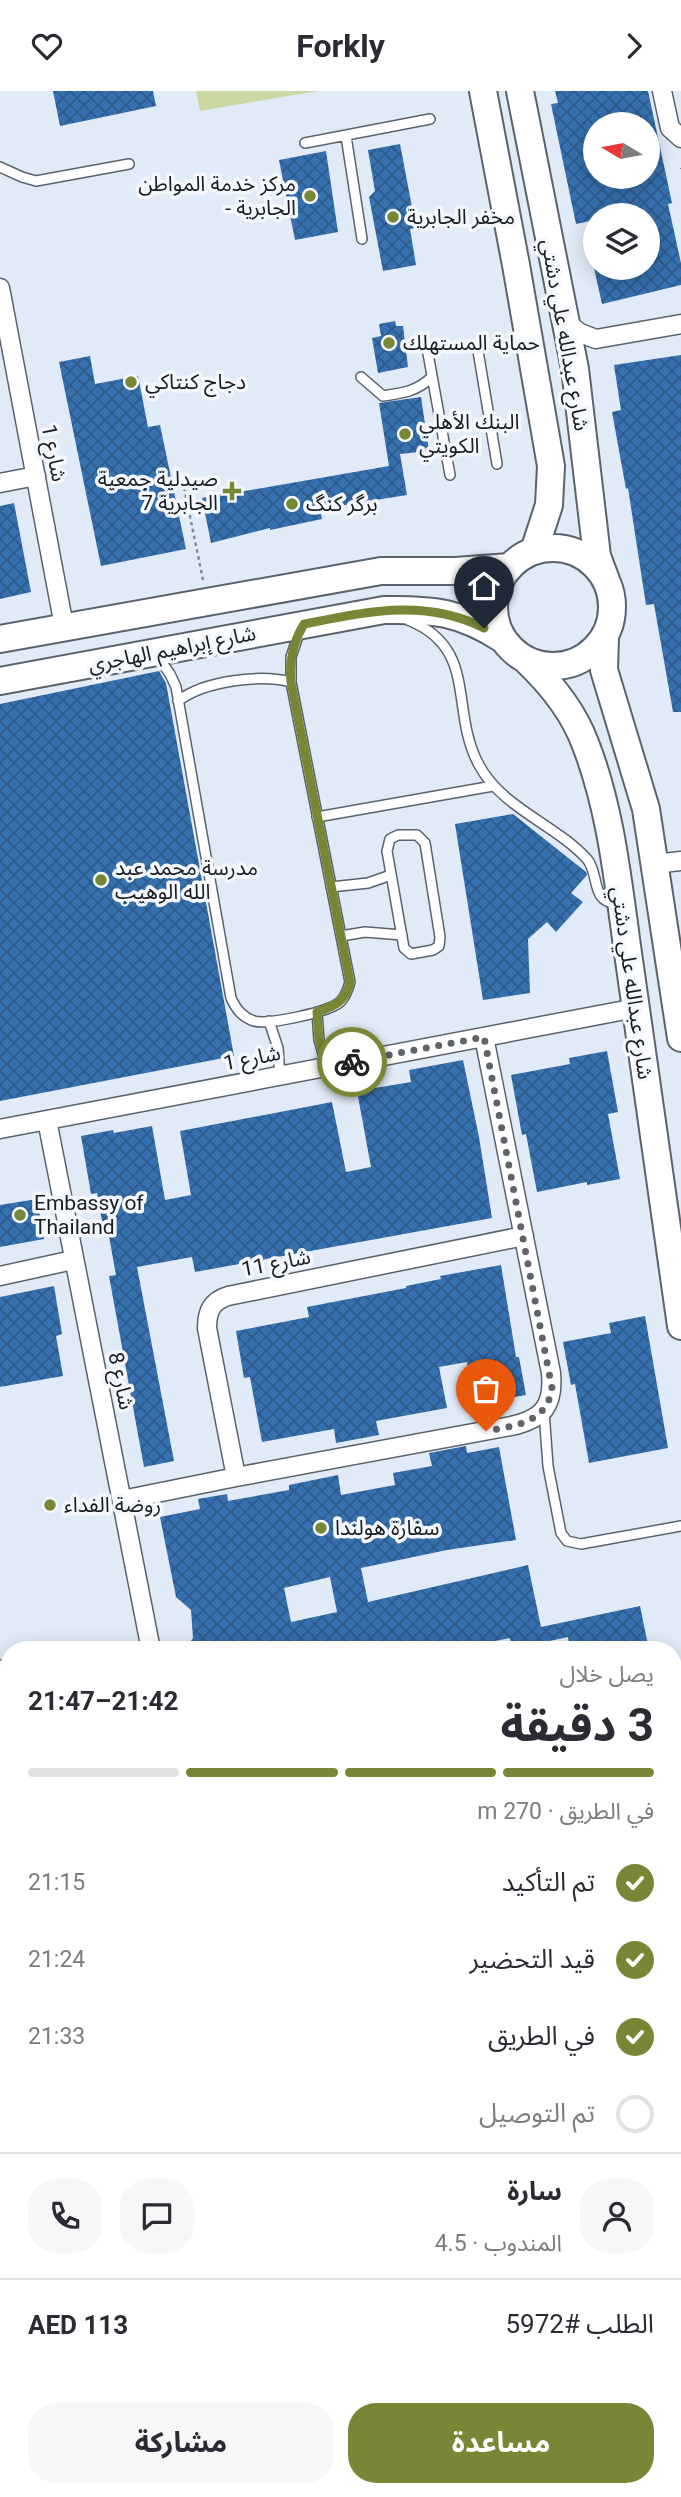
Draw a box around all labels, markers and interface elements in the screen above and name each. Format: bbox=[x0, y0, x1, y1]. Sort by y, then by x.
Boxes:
icon: heart bbox=[28, 27, 66, 65]
text: Forkly bbox=[296, 27, 385, 65]
icon: forward bbox=[615, 27, 653, 65]
north arrow bbox=[583, 112, 660, 189]
map controls bbox=[583, 112, 660, 280]
place label: مركز خدمة المواطن - الجابرية bbox=[138, 172, 296, 220]
marker: مركز خدمة المواطن - الجابرية bbox=[302, 188, 318, 204]
button: layers bbox=[583, 203, 660, 280]
place label: مخفر الجابرية bbox=[407, 205, 515, 229]
marker: مخفر الجابرية bbox=[385, 209, 401, 225]
street label: شارع عبدالله علي دشتي bbox=[532, 237, 594, 434]
place label: حماية المستهلك bbox=[403, 331, 540, 355]
marker: حماية المستهلك bbox=[381, 335, 397, 351]
place label: دجاج كنتاكي bbox=[145, 370, 246, 398]
marker: دجاج كنتاكي bbox=[123, 374, 139, 390]
place label: البنك الأهلي الكويتي bbox=[419, 410, 519, 462]
street label: شارع 1 bbox=[34, 422, 71, 484]
marker: البنك الأهلي الكويتي bbox=[397, 426, 413, 442]
place label: صيدلية جمعية الجابرية 7 bbox=[98, 467, 218, 515]
marker: صيدلية جمعية الجابرية 7 bbox=[224, 483, 240, 499]
place label: برگر كنگ bbox=[306, 492, 378, 516]
marker: برگر كنگ bbox=[284, 496, 300, 512]
pin bbox=[454, 556, 514, 628]
icon: home bbox=[465, 567, 503, 605]
street label: شارع إبراهيم الهاجري bbox=[86, 621, 259, 681]
place label: مدرسة محمد عبد الله الوهيب bbox=[115, 856, 258, 904]
marker: مدرسة محمد عبد الله الوهيب bbox=[93, 872, 109, 888]
street label: شارع عبدالله علي دشتي bbox=[603, 885, 657, 1082]
courier bbox=[317, 1027, 387, 1097]
street label: شارع 1 bbox=[221, 1041, 283, 1078]
icon: bike bbox=[333, 1043, 371, 1081]
place label: Embassy of Thailand bbox=[34, 1191, 144, 1239]
marker: Embassy of Thailand bbox=[12, 1207, 28, 1223]
street label: شارع 11 bbox=[239, 1245, 313, 1284]
street label: شارع 8 bbox=[100, 1350, 139, 1412]
pin bbox=[456, 1359, 516, 1431]
icon: bag bbox=[467, 1370, 505, 1408]
place label: روضة الفداء bbox=[64, 1493, 161, 1517]
marker: روضة الفداء bbox=[42, 1497, 58, 1513]
place label: سفارة هولندا bbox=[335, 1516, 439, 1540]
marker: سفارة هولندا bbox=[313, 1520, 329, 1536]
text: يصل خلال bbox=[559, 1661, 654, 1688]
text: 21:42–21:47 bbox=[28, 1686, 178, 1716]
text: 3 دقيقة bbox=[500, 1698, 654, 1752]
text: في الطريق · 270 m bbox=[477, 1798, 654, 1825]
icon: check bbox=[616, 1864, 654, 1902]
text: تم التأكيد bbox=[502, 1867, 595, 1897]
text: 21:15 bbox=[28, 1869, 85, 1896]
icon: check bbox=[616, 1941, 654, 1979]
text: قيد التحضير bbox=[470, 1944, 595, 1974]
text: 21:24 bbox=[28, 1946, 85, 1973]
icon: check bbox=[616, 2018, 654, 2056]
text: في الطريق bbox=[488, 2021, 595, 2051]
text: 21:33 bbox=[28, 2023, 85, 2050]
text: تم التوصيل bbox=[479, 2098, 595, 2128]
text: سارة bbox=[507, 2176, 562, 2206]
button: phone bbox=[28, 2179, 102, 2253]
button: chat bbox=[120, 2179, 194, 2253]
button: person bbox=[580, 2179, 654, 2253]
text: المندوب · 4.5 bbox=[435, 2230, 562, 2257]
text: الطلب #5972 bbox=[505, 2309, 654, 2339]
text: AED 113 bbox=[28, 2310, 128, 2340]
button: مشاركة bbox=[28, 2403, 334, 2483]
button: مساعدة bbox=[348, 2403, 654, 2483]

